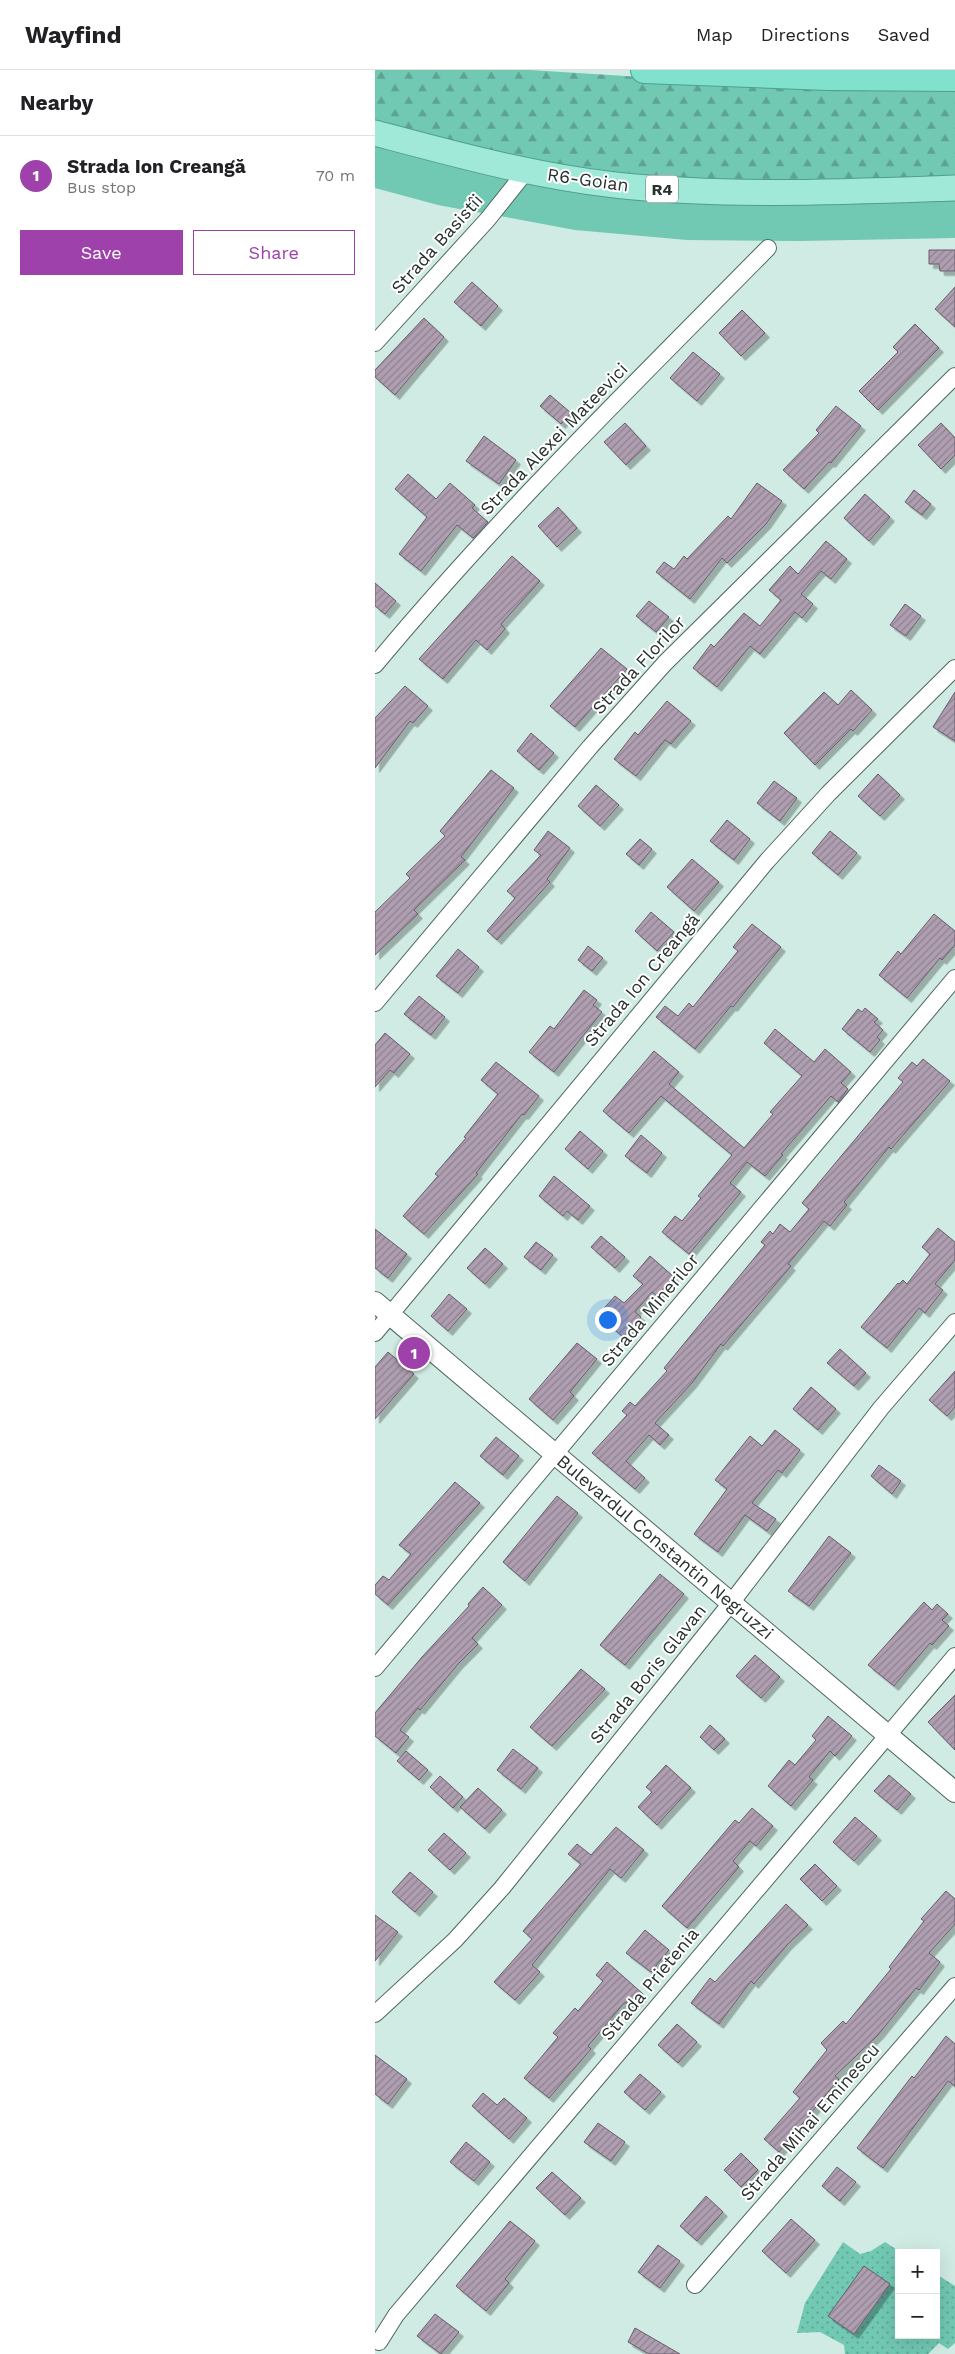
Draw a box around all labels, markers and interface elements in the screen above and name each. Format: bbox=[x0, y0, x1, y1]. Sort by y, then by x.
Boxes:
text: Wayfind bbox=[25, 21, 121, 49]
text: Map bbox=[696, 24, 733, 45]
text: Directions bbox=[761, 24, 850, 45]
text: Saved bbox=[878, 24, 930, 45]
text: Nearby bbox=[20, 90, 93, 115]
text: Strada Ion Creangă bbox=[67, 155, 246, 178]
street label: R6-Goian bbox=[546, 163, 630, 196]
text: 1 bbox=[33, 166, 39, 185]
text: 70 m bbox=[316, 166, 355, 185]
road number: R4 bbox=[646, 176, 678, 202]
text: Bus stop bbox=[67, 178, 136, 197]
street label: Strada Basistîi bbox=[387, 190, 487, 298]
button: Save bbox=[20, 230, 183, 275]
button: Share bbox=[193, 230, 355, 275]
street label: Strada Alexei Mateevici bbox=[476, 358, 632, 519]
street label: Strada Florilor bbox=[588, 611, 689, 718]
street label: Strada Ion Creangă bbox=[580, 909, 704, 1051]
street label: Strada Minerilor bbox=[596, 1249, 703, 1370]
your location bbox=[595, 1307, 621, 1333]
pin: 1 bbox=[398, 1334, 430, 1372]
street label: Bulevardul Constantin Negruzzi bbox=[553, 1450, 778, 1643]
street label: Strada Boris Glavan bbox=[585, 1600, 710, 1747]
street label: Strada Prietenia bbox=[596, 1923, 703, 2044]
street label: Strada Mihai Eminescu bbox=[736, 2039, 884, 2205]
map controls bbox=[895, 2249, 940, 2339]
button: + bbox=[895, 2249, 940, 2294]
button: − bbox=[895, 2294, 940, 2339]

